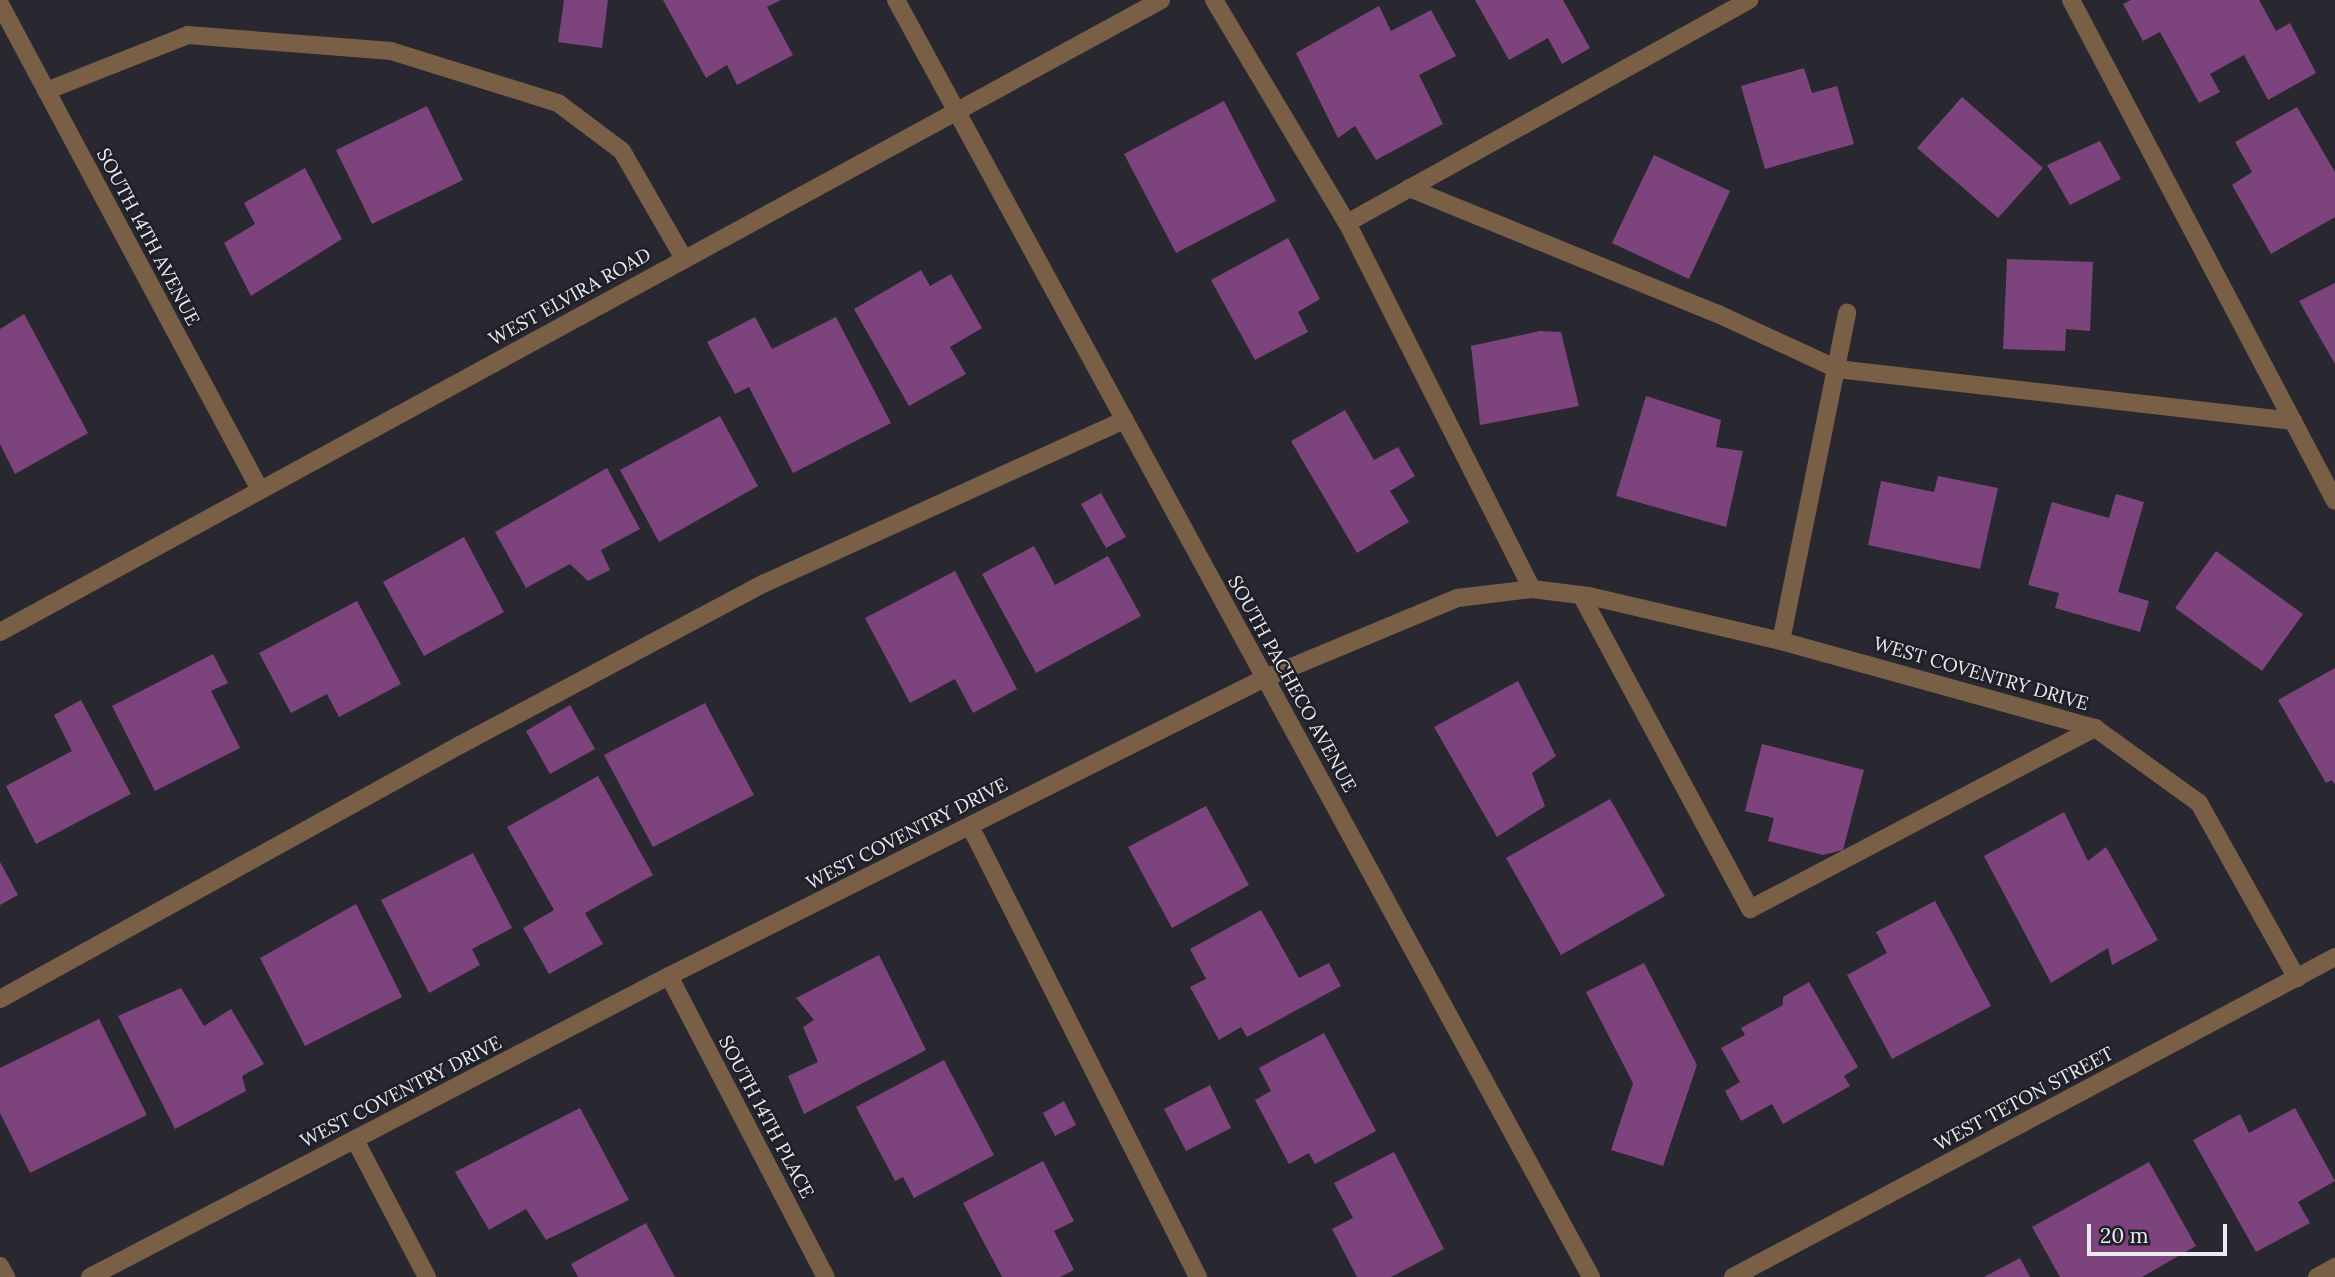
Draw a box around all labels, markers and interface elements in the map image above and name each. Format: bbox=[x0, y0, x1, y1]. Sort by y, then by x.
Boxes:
street label: SOUTH 14TH AVENUE bbox=[92, 145, 204, 329]
street label: WEST ELVIRA ROAD bbox=[485, 243, 655, 351]
street label: SOUTH PACHECO AVENUE bbox=[1223, 572, 1361, 796]
street label: WEST COVENTRY DRIVE bbox=[1871, 632, 2091, 716]
street label: WEST COVENTRY DRIVE bbox=[803, 773, 1011, 895]
street label: WEST COVENTRY DRIVE bbox=[297, 1031, 505, 1153]
street label: SOUTH 14TH PLACE bbox=[713, 1032, 819, 1202]
street label: WEST TETON STREET bbox=[1930, 1042, 2118, 1156]
scale bar bbox=[2090, 1210, 2230, 1254]
text: 20 m bbox=[2100, 1222, 2149, 1249]

